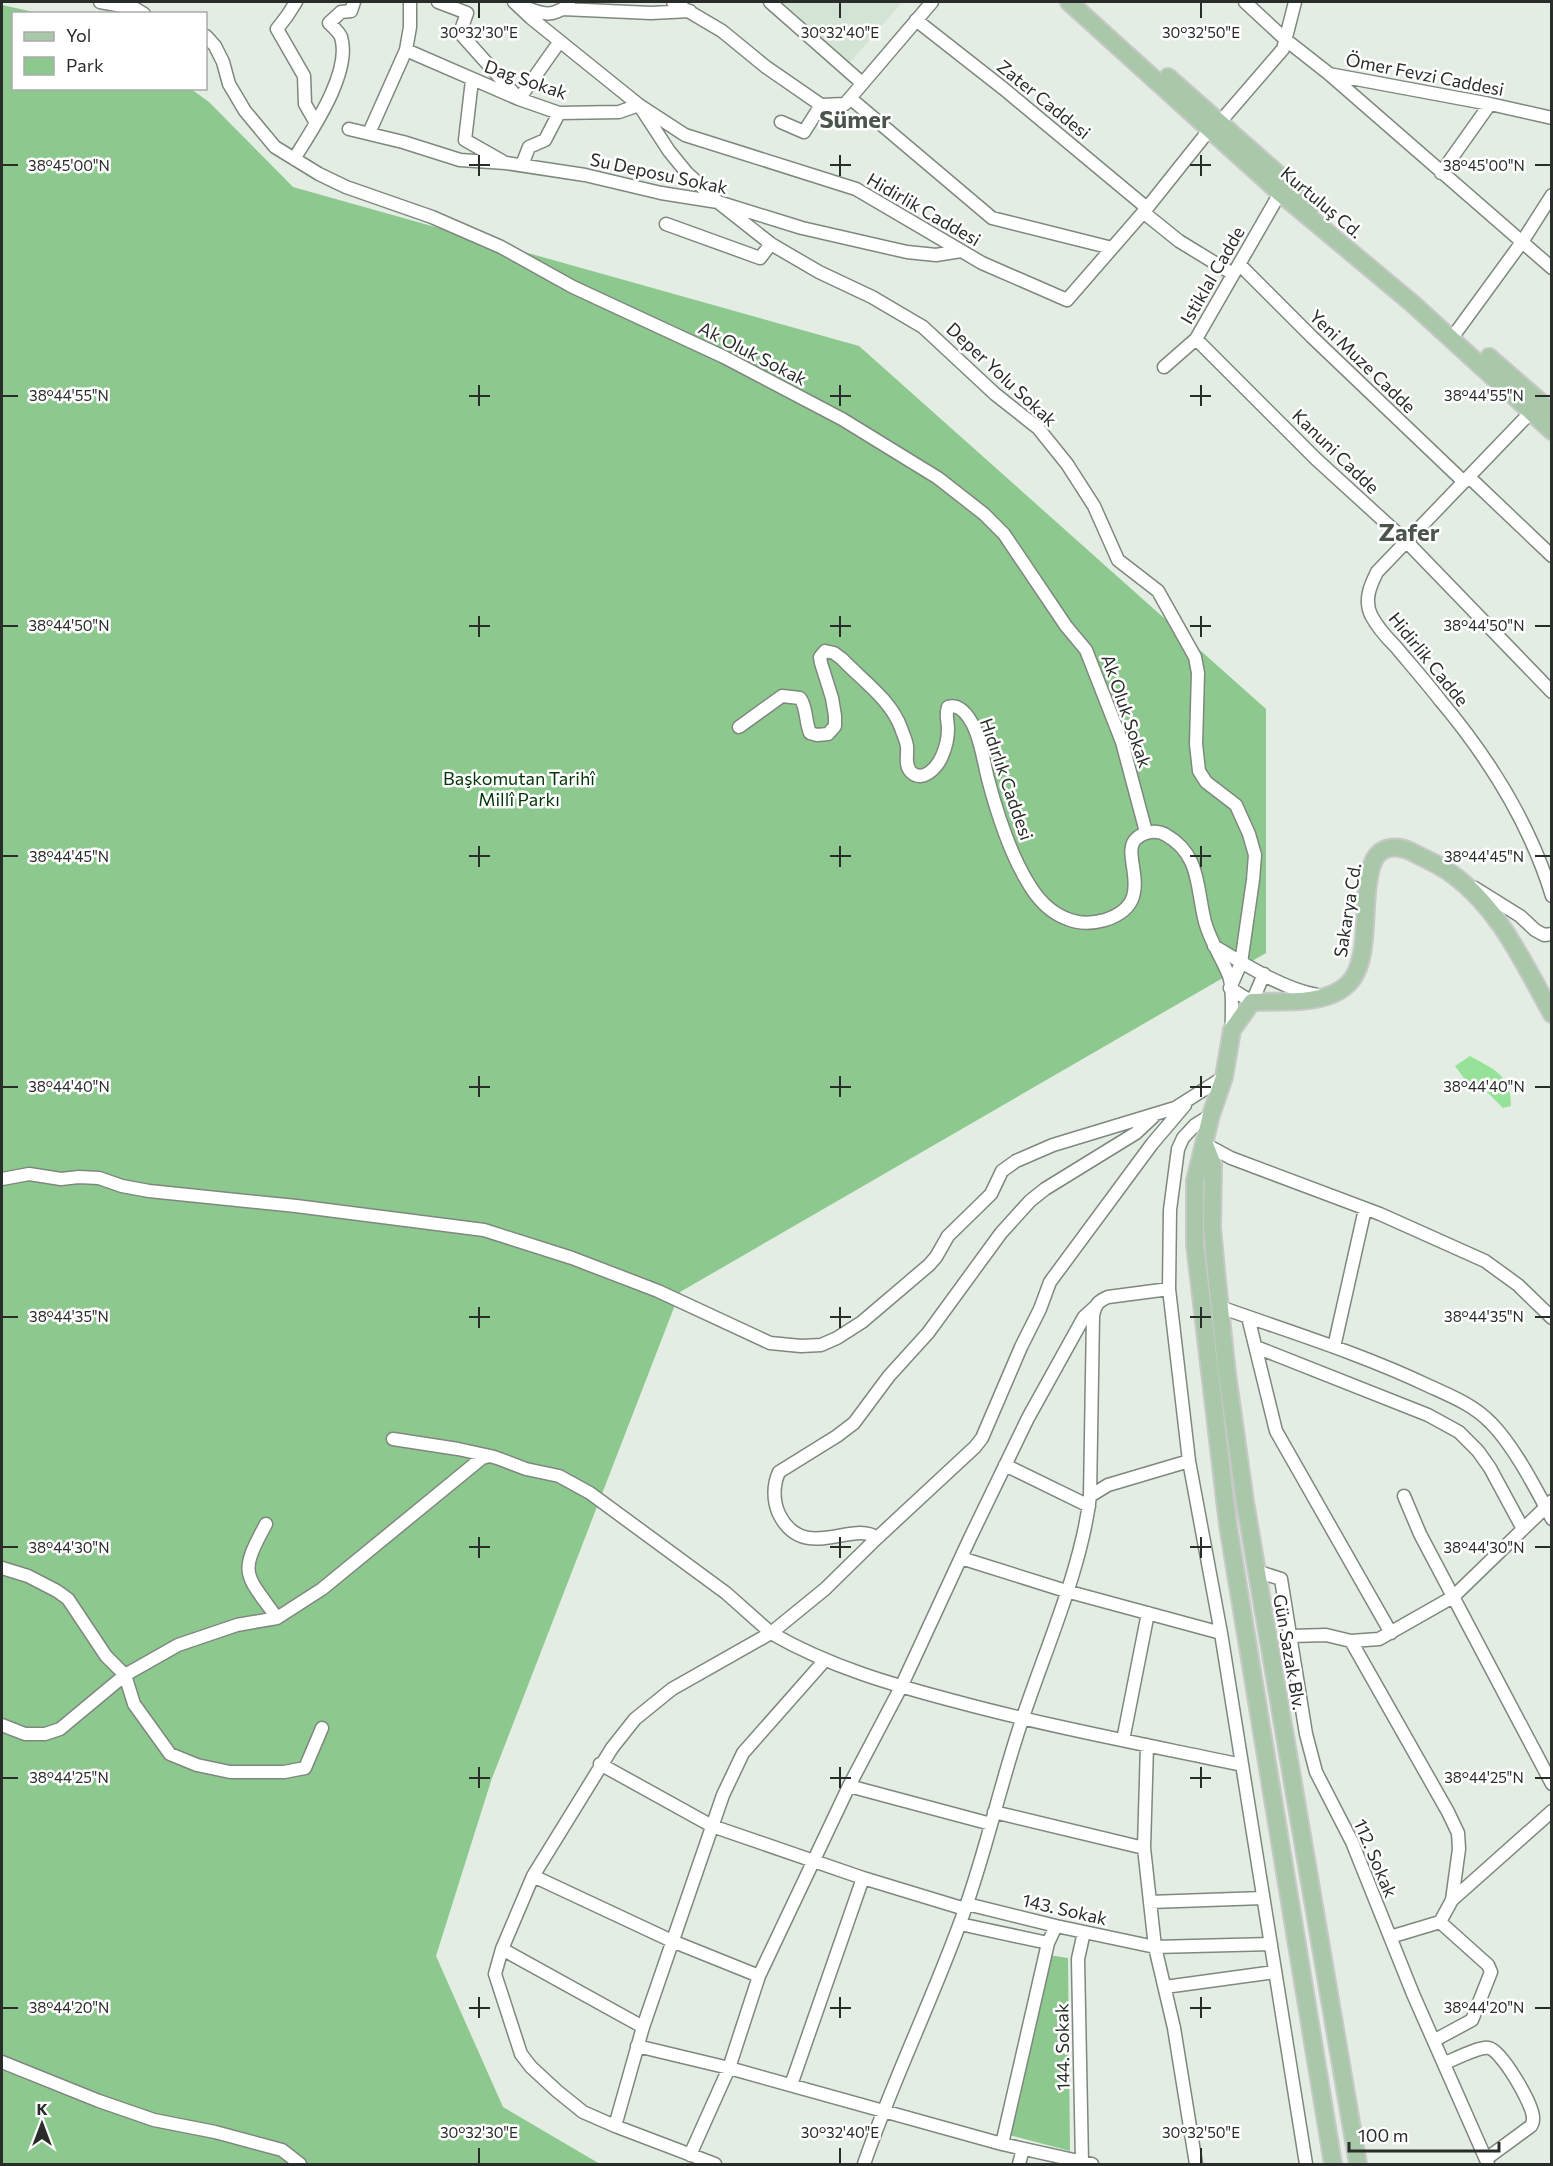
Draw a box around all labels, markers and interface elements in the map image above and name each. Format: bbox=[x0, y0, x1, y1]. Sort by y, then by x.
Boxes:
legend bbox=[12, 12, 207, 90]
text: 30°32'30"E bbox=[440, 23, 518, 41]
text: 30°32'40"E bbox=[801, 23, 879, 41]
text: 30°32'50"E bbox=[1162, 23, 1240, 41]
text: Yol bbox=[66, 24, 91, 46]
street label: Ömer Fevzi Caddesi bbox=[1344, 48, 1506, 100]
text: Park bbox=[66, 54, 104, 76]
street label: Dag Sokak bbox=[482, 55, 571, 103]
street label: Zater Caddesi bbox=[993, 55, 1095, 143]
district label: Sümer bbox=[819, 104, 891, 133]
street label: Su Deposu Sokak bbox=[588, 148, 730, 198]
text: 38°45'00"N bbox=[28, 156, 110, 174]
text: 38°45'00"N bbox=[1443, 156, 1525, 174]
street label: Kurtuluş Cd. bbox=[1277, 162, 1367, 242]
street label: Hidirlik Caddesi bbox=[863, 168, 985, 250]
street label: Istiklal Cadde bbox=[1175, 222, 1249, 328]
street label: Yeni Muze Cadde bbox=[1305, 305, 1421, 417]
street label: Ak Oluk Sokak bbox=[695, 316, 811, 390]
street label: Deper Yolu Sokak bbox=[942, 317, 1062, 431]
text: 38°44'55"N bbox=[29, 386, 109, 404]
text: 38°44'55"N bbox=[1444, 386, 1524, 404]
street label: Kanuni Cadde bbox=[1288, 404, 1384, 498]
district label: Zafer bbox=[1378, 517, 1440, 546]
street label: Hidirlik Cadde bbox=[1384, 607, 1474, 711]
text: 38°44'50"N bbox=[28, 616, 110, 634]
text: 38°44'50"N bbox=[1443, 616, 1525, 634]
street label: Ak Oluk Sokak bbox=[1097, 651, 1157, 771]
street label: Hıdırlık Caddesi bbox=[976, 715, 1038, 843]
park label: Başkomutan Tarihî Millî Parkı bbox=[443, 767, 596, 810]
text: 38°44'45"N bbox=[29, 847, 109, 865]
text: 38°44'45"N bbox=[1444, 847, 1524, 865]
street label: Sakarya Cd. bbox=[1329, 861, 1365, 959]
text: 38°44'40"N bbox=[28, 1077, 110, 1095]
text: 38°44'40"N bbox=[1443, 1077, 1525, 1095]
text: 38°44'35"N bbox=[29, 1307, 109, 1325]
text: 38°44'35"N bbox=[1444, 1307, 1524, 1325]
text: 38°44'30"N bbox=[29, 1538, 109, 1556]
text: 38°44'30"N bbox=[1444, 1538, 1524, 1556]
street label: Gün Sazak Blv. bbox=[1269, 1592, 1311, 1712]
text: 38°44'25"N bbox=[29, 1768, 109, 1786]
text: 38°44'25"N bbox=[1444, 1768, 1524, 1786]
street label: 112. Sokak bbox=[1350, 1815, 1402, 1901]
street label: 143. Sokak bbox=[1020, 1889, 1110, 1929]
text: 38°44'20"N bbox=[29, 1998, 109, 2016]
text: 38°44'20"N bbox=[1444, 1998, 1524, 2016]
street label: 144. Sokak bbox=[1050, 2003, 1074, 2091]
north arrow bbox=[12, 2094, 72, 2154]
text: K bbox=[36, 2099, 48, 2118]
scale bar bbox=[1349, 2115, 1499, 2153]
text: 30°32'30"E bbox=[440, 2123, 518, 2141]
text: 30°32'40"E bbox=[801, 2123, 879, 2141]
text: 30°32'50"E bbox=[1162, 2123, 1240, 2141]
text: 100 m bbox=[1358, 2124, 1408, 2146]

